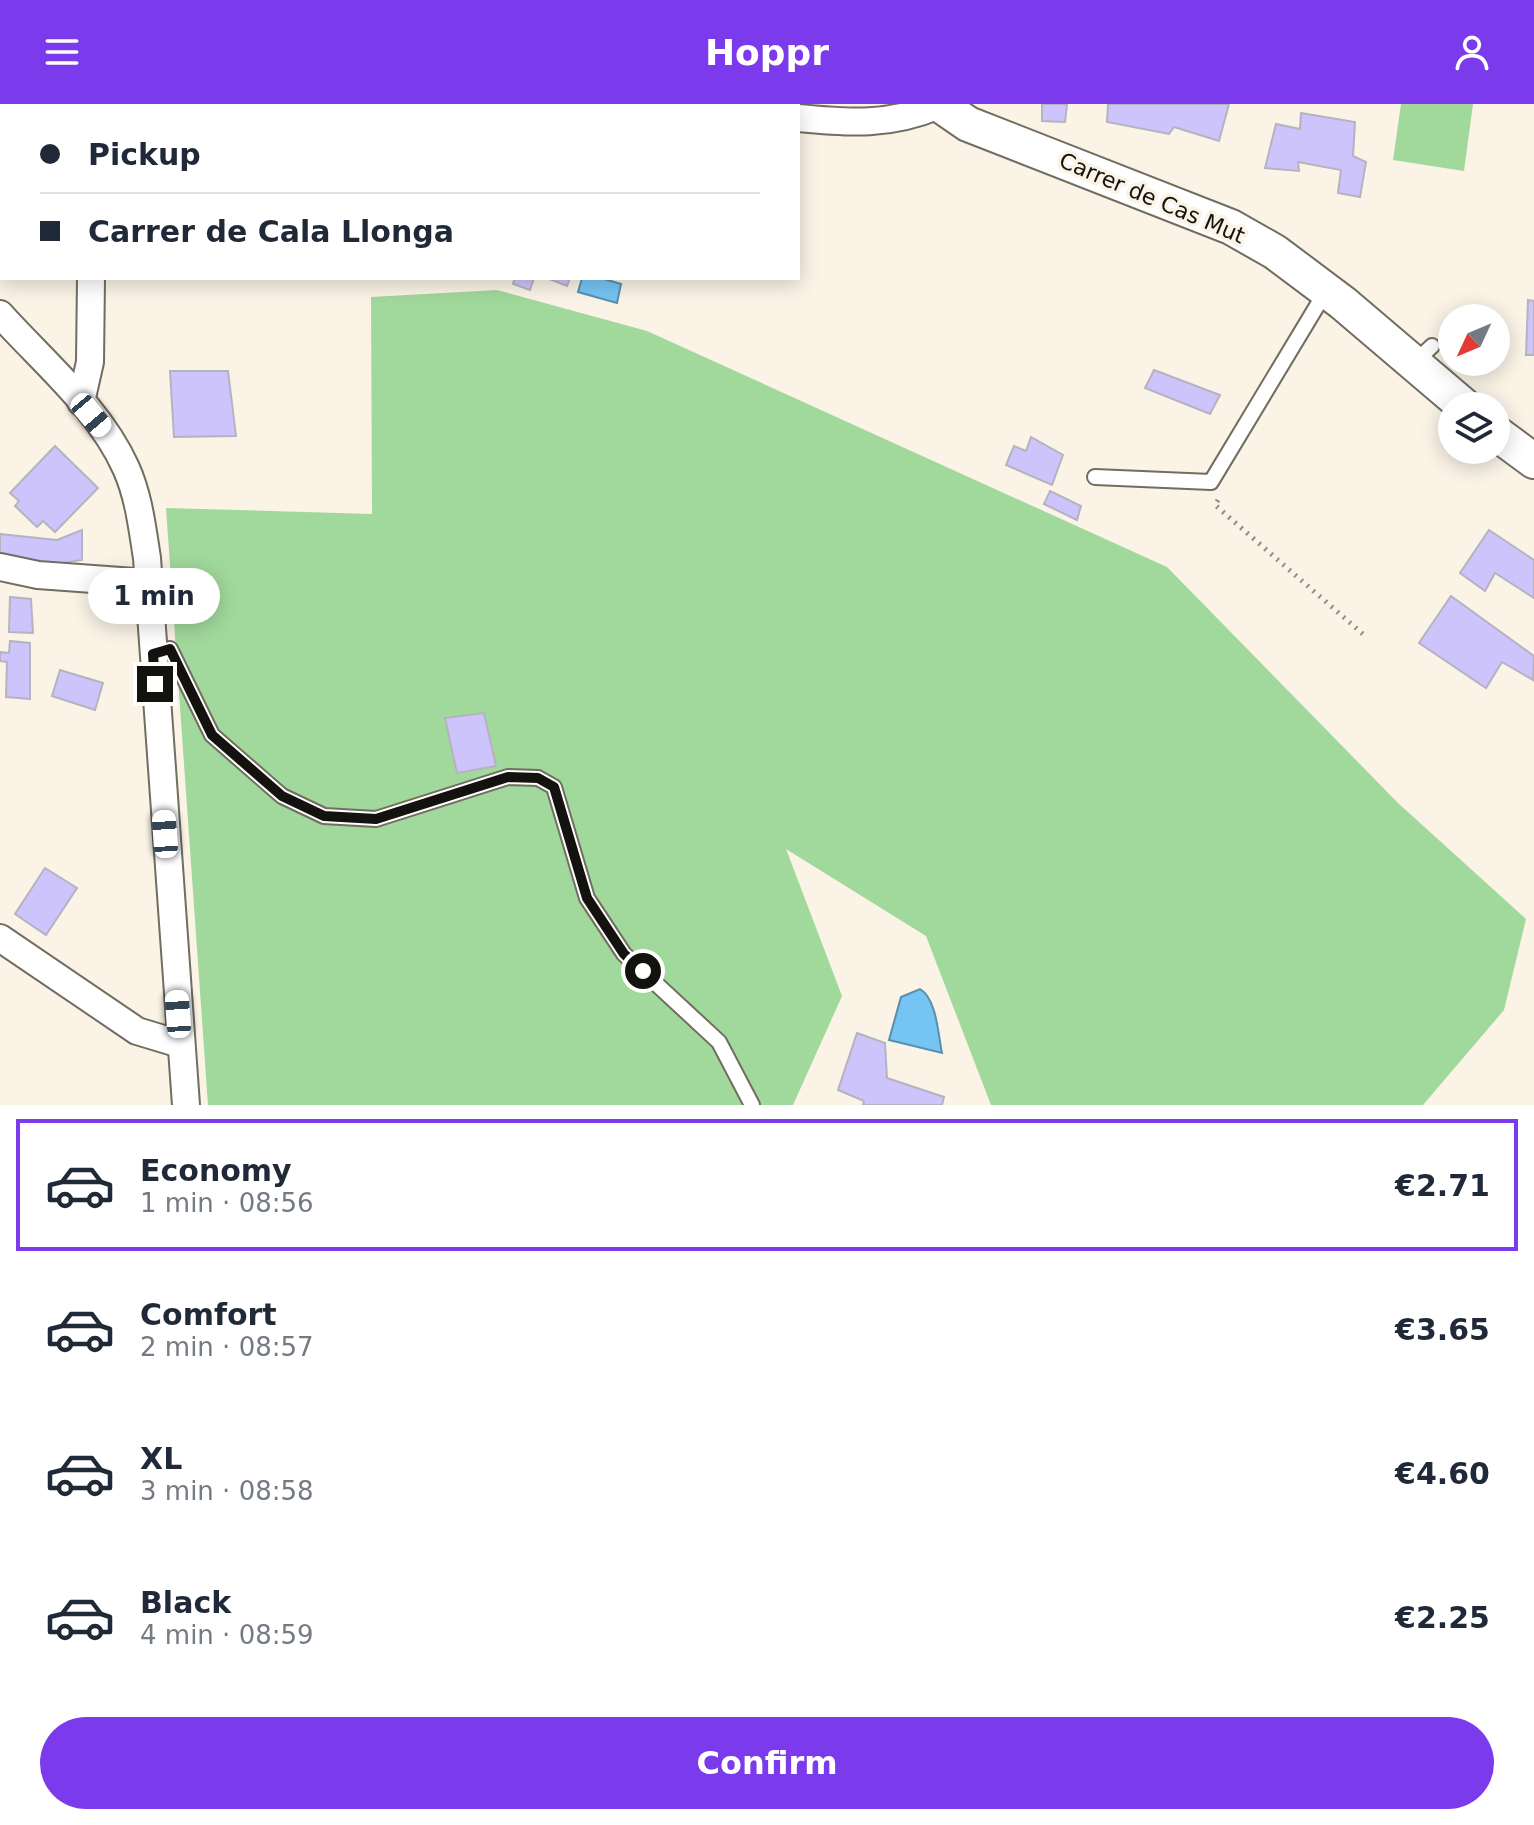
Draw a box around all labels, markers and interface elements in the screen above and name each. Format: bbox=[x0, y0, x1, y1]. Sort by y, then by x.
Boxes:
icon: menu bbox=[40, 30, 84, 74]
icon: person bbox=[1450, 30, 1494, 74]
text: Hoppr bbox=[705, 32, 829, 73]
text: Pickup bbox=[88, 137, 201, 172]
street label: Carrer de Cas Mut bbox=[1056, 148, 1249, 249]
text: Carrer de Cala Llonga bbox=[88, 214, 454, 249]
north arrow bbox=[1438, 304, 1510, 376]
map controls bbox=[1438, 304, 1510, 464]
car bbox=[66, 389, 116, 441]
button: layers bbox=[1438, 392, 1510, 464]
callout: 1 min bbox=[89, 568, 221, 624]
text: 1 min bbox=[113, 581, 195, 611]
route end bbox=[137, 666, 173, 702]
car bbox=[151, 809, 179, 859]
route start bbox=[625, 953, 661, 989]
car bbox=[164, 989, 192, 1039]
icon: car bbox=[44, 1149, 116, 1221]
text: Economy bbox=[140, 1153, 292, 1188]
text: €2.71 bbox=[1395, 1168, 1490, 1203]
text: 1 min · 08:56 bbox=[140, 1188, 314, 1218]
icon: car bbox=[44, 1293, 116, 1365]
text: Comfort bbox=[140, 1297, 277, 1332]
text: €3.65 bbox=[1395, 1312, 1490, 1347]
text: 2 min · 08:57 bbox=[140, 1332, 314, 1362]
icon: car bbox=[44, 1437, 116, 1509]
text: XL bbox=[140, 1441, 182, 1476]
text: €4.60 bbox=[1395, 1456, 1490, 1491]
text: 3 min · 08:58 bbox=[140, 1476, 314, 1506]
icon: car bbox=[44, 1581, 116, 1653]
text: Black bbox=[140, 1585, 231, 1620]
text: €2.25 bbox=[1395, 1600, 1490, 1635]
text: 4 min · 08:59 bbox=[140, 1620, 314, 1650]
button: Confirm bbox=[40, 1717, 1494, 1809]

